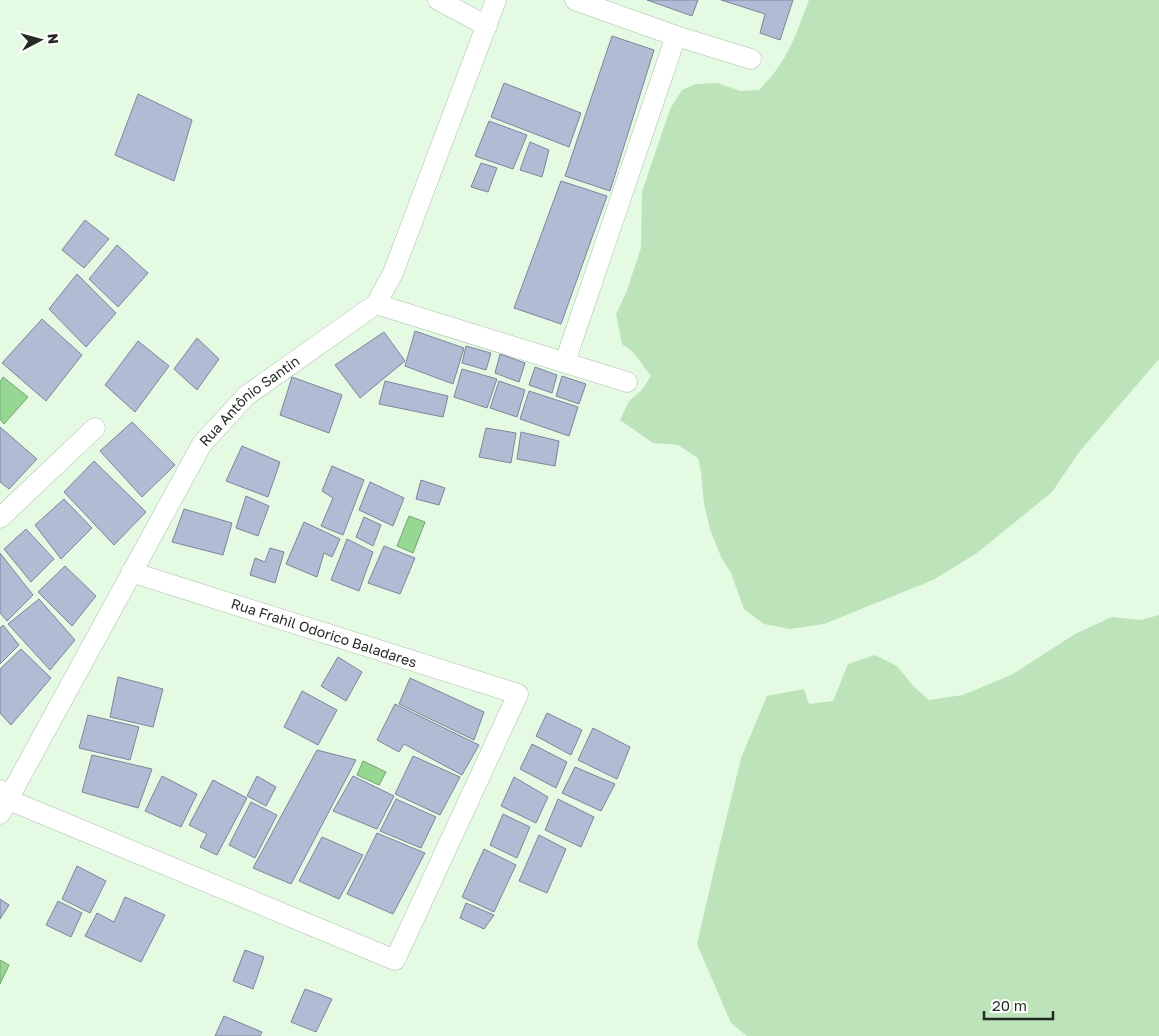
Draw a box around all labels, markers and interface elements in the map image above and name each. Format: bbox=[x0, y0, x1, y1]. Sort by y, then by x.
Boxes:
north arrow bbox=[15, 15, 65, 65]
text: N bbox=[44, 32, 62, 45]
street label: Rua Antônio Santin bbox=[195, 352, 303, 449]
street label: Rua Frahil Odorico Baladares bbox=[229, 594, 419, 671]
scale bar bbox=[984, 988, 1053, 1020]
text: 20 m bbox=[992, 996, 1027, 1014]

